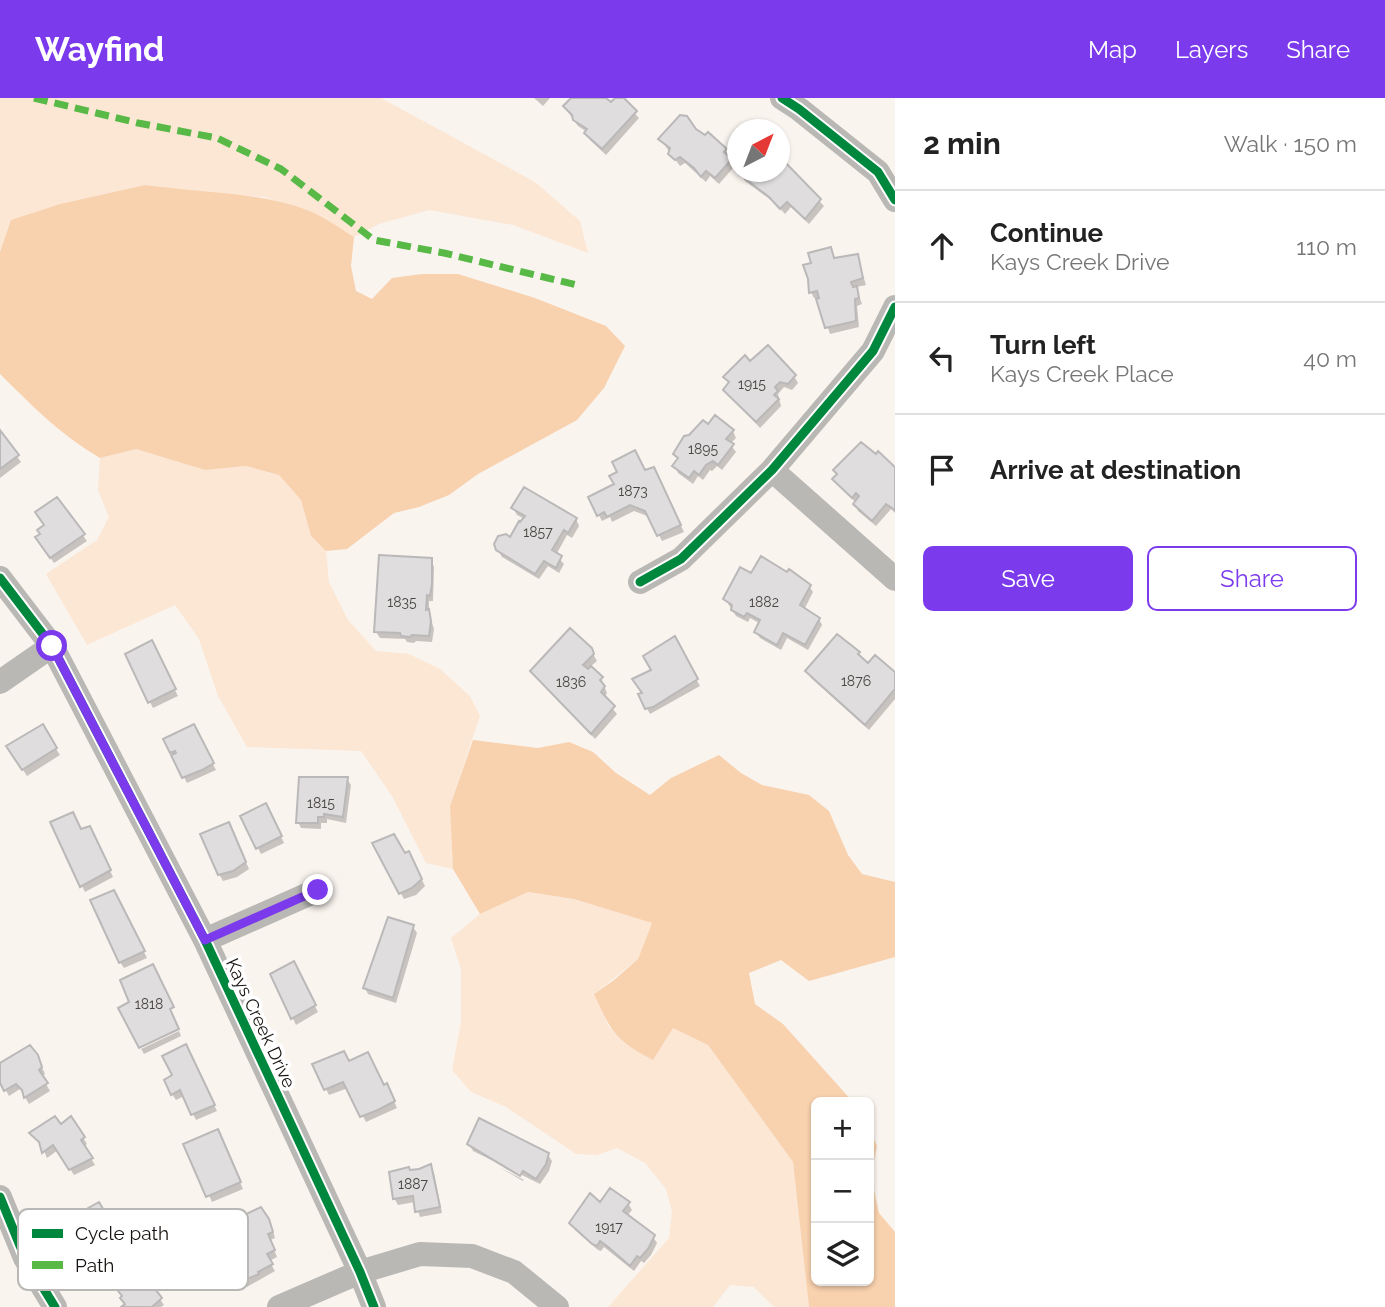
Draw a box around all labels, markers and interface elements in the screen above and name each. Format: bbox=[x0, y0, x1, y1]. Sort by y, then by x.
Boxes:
text: Wayfind bbox=[35, 30, 164, 69]
text: Map bbox=[1088, 35, 1137, 64]
text: Layers bbox=[1175, 35, 1248, 64]
text: Share bbox=[1286, 35, 1350, 64]
north arrow bbox=[727, 119, 790, 182]
text: 2 min bbox=[923, 126, 1001, 161]
text: Walk · 150 m bbox=[1224, 130, 1357, 157]
text: Continue bbox=[990, 218, 1103, 248]
icon: ahead bbox=[923, 227, 961, 265]
text: 110 m bbox=[1296, 233, 1357, 260]
text: Kays Creek Drive bbox=[990, 248, 1170, 275]
text: Turn left bbox=[990, 330, 1096, 360]
icon: left bbox=[923, 339, 961, 377]
text: 40 m bbox=[1303, 345, 1357, 372]
text: Kays Creek Place bbox=[990, 360, 1174, 387]
house number: 1915 bbox=[738, 376, 766, 392]
house number: 1895 bbox=[688, 441, 718, 457]
icon: arrive bbox=[923, 451, 961, 489]
text: Arrive at destination bbox=[990, 455, 1241, 485]
house number: 1873 bbox=[618, 483, 648, 499]
house number: 1857 bbox=[523, 524, 553, 540]
button: Save bbox=[923, 546, 1133, 611]
button: Share bbox=[1147, 546, 1357, 611]
house number: 1835 bbox=[387, 594, 417, 610]
house number: 1882 bbox=[749, 594, 779, 610]
route start bbox=[36, 630, 67, 661]
house number: 1876 bbox=[841, 673, 871, 689]
house number: 1836 bbox=[556, 674, 586, 690]
house number: 1815 bbox=[307, 795, 335, 811]
route end bbox=[302, 874, 333, 905]
street label: Kays Creek Drive bbox=[222, 955, 300, 1091]
house number: 1818 bbox=[135, 996, 163, 1012]
map controls bbox=[811, 1097, 874, 1286]
button: + bbox=[811, 1097, 874, 1160]
button: − bbox=[811, 1160, 874, 1223]
house number: 1887 bbox=[398, 1176, 429, 1192]
legend bbox=[18, 1209, 248, 1290]
house number: 1917 bbox=[595, 1219, 623, 1235]
text: Cycle path bbox=[75, 1222, 169, 1244]
button: layers bbox=[811, 1223, 874, 1286]
text: Path bbox=[75, 1254, 114, 1276]

